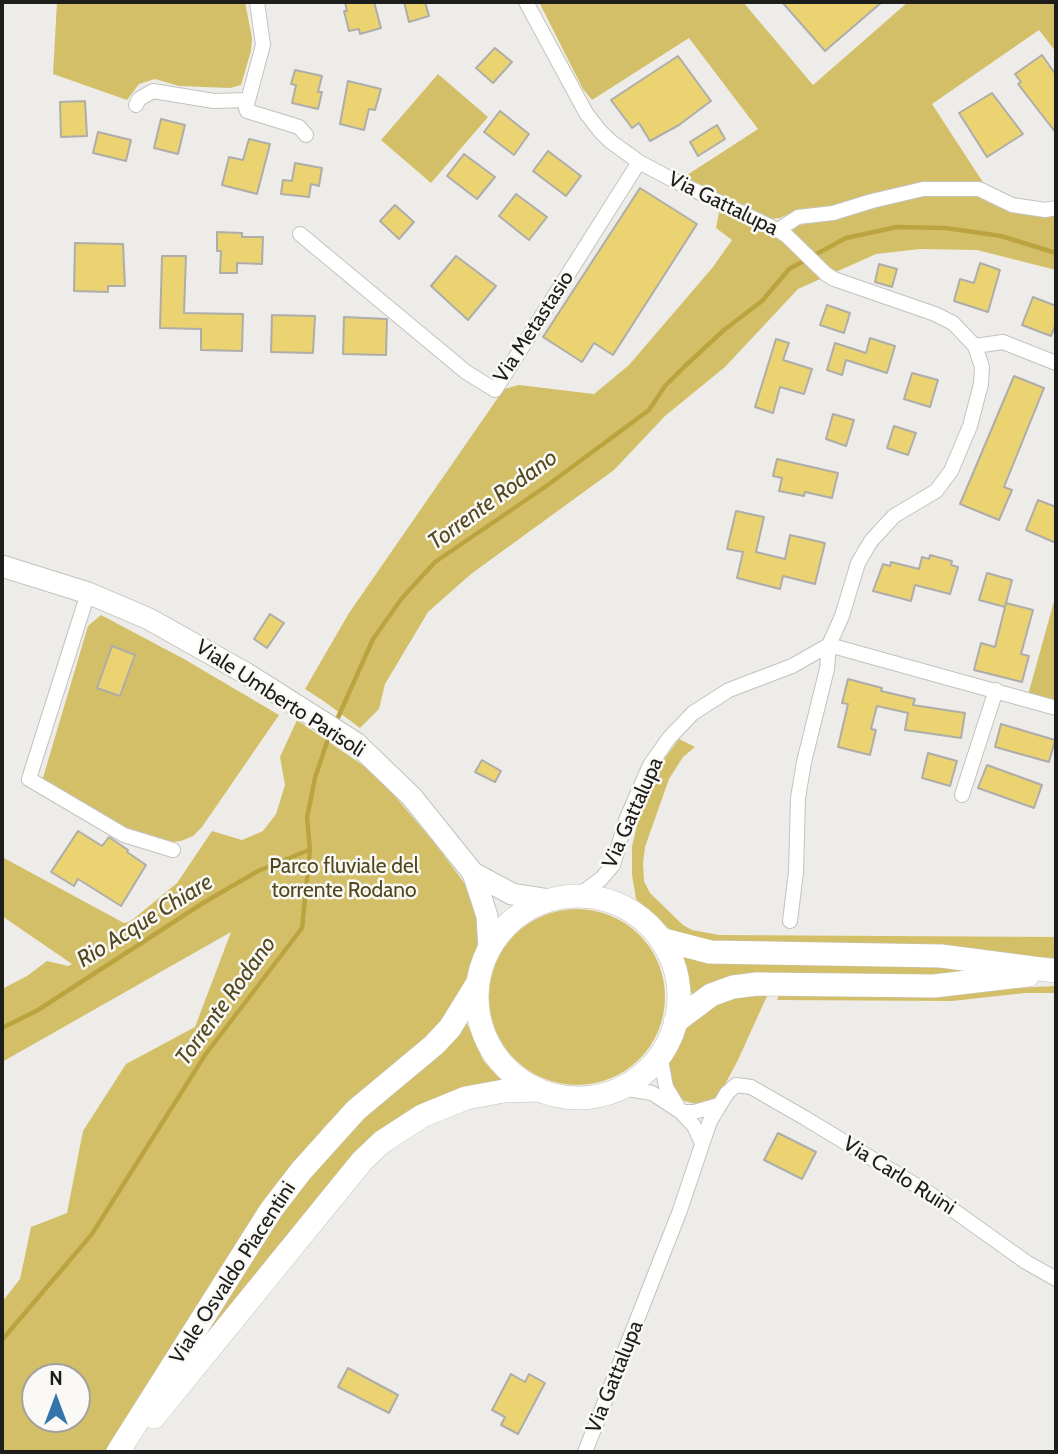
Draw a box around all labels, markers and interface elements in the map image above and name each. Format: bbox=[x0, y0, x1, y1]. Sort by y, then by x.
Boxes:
street label: Via Gattalupa bbox=[664, 167, 782, 241]
street label: Via Metastasio bbox=[489, 266, 579, 388]
water label: Torrente Rodano bbox=[423, 444, 563, 556]
street label: Viale Umberto Parisoli bbox=[191, 635, 369, 763]
street label: Via Gattalupa bbox=[597, 754, 669, 872]
park label: Parco fluviale del torrente Rodano bbox=[269, 854, 419, 904]
water label: Rio Acque Chiare bbox=[72, 868, 218, 974]
water label: Torrente Rodano bbox=[170, 931, 282, 1071]
street label: Via Carlo Ruini bbox=[838, 1131, 960, 1221]
street label: Viale Osvaldo Piacentini bbox=[165, 1177, 301, 1369]
street label: Via Gattalupa bbox=[581, 1317, 649, 1437]
north arrow bbox=[21, 1363, 91, 1433]
text: N bbox=[49, 1367, 63, 1390]

